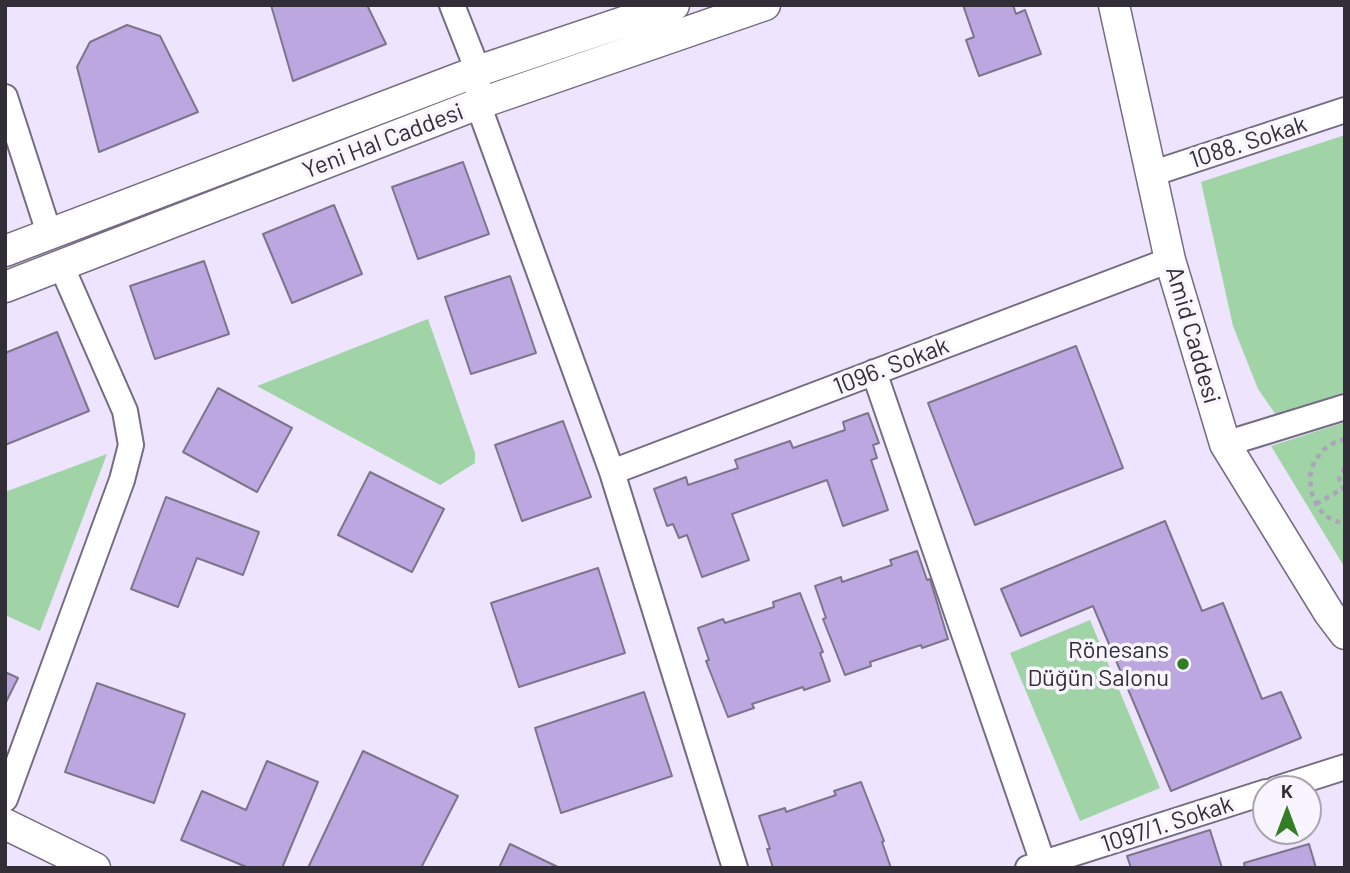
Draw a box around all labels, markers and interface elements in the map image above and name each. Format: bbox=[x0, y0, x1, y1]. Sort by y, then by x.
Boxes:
street label: Yeni Hal Caddesi bbox=[298, 97, 468, 185]
street label: 1088. Sokak bbox=[1186, 110, 1310, 174]
street label: Amid Caddesi bbox=[1160, 263, 1226, 407]
street label: 1096. Sokak bbox=[829, 331, 953, 401]
place label: Rönesans Düğün Salonu bbox=[1027, 636, 1169, 692]
marker: Rönesans Düğün Salonu bbox=[1175, 656, 1191, 672]
north arrow bbox=[1252, 775, 1322, 845]
text: K bbox=[1281, 779, 1293, 802]
street label: 1097/1. Sokak bbox=[1097, 789, 1237, 859]

